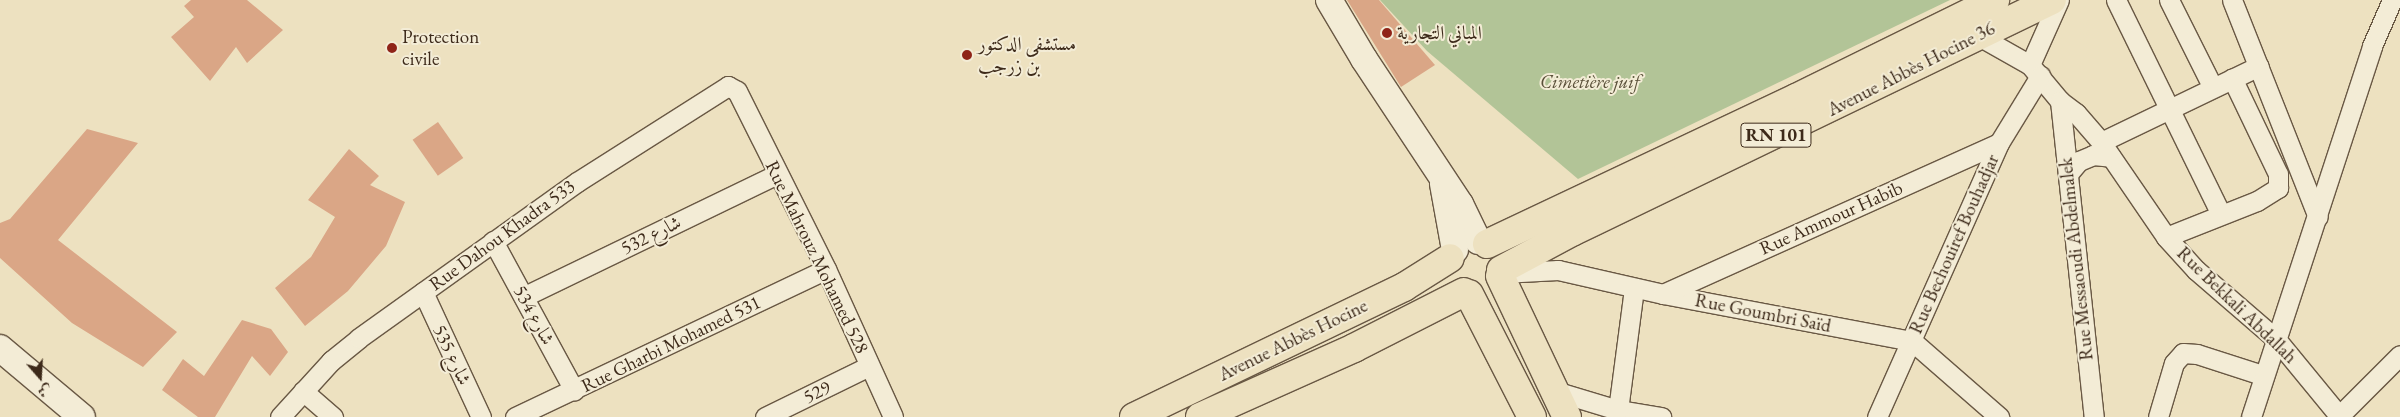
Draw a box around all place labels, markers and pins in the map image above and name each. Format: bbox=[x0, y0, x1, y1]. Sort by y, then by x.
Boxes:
place label: المباني التجارية bbox=[1397, 22, 1482, 44]
place label: Protection civile bbox=[402, 26, 479, 70]
marker: المباني التجارية bbox=[1381, 27, 1393, 39]
place label: مستشفى الدكتور بن زرجب bbox=[978, 33, 1076, 77]
marker: Protection civile bbox=[386, 42, 398, 54]
marker: مستشفى الدكتور بن زرجب bbox=[960, 48, 974, 62]

